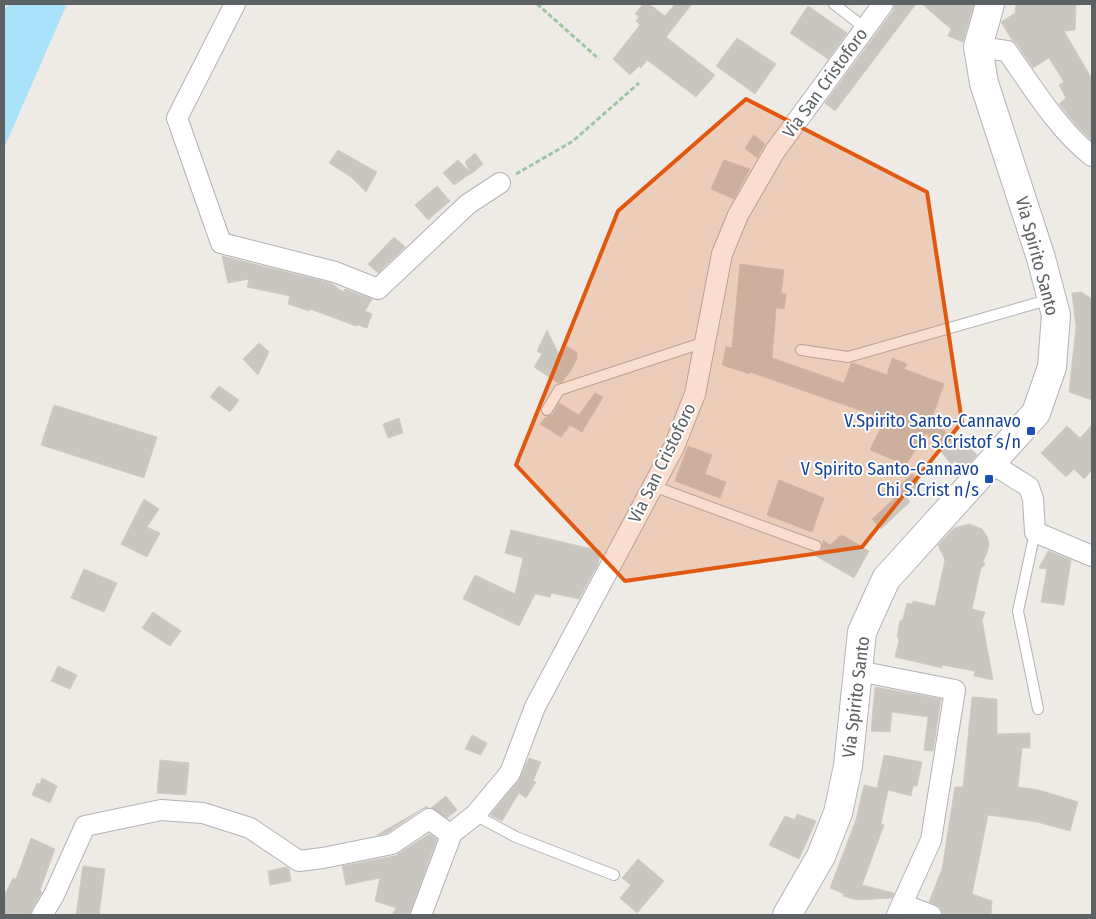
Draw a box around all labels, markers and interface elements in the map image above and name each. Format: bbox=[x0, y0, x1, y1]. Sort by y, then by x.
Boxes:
street label: Via San Cristoforo bbox=[778, 24, 872, 142]
street label: Via Spirito Santo bbox=[1011, 194, 1063, 318]
street label: Via San Cristoforo bbox=[623, 399, 701, 527]
place label: V.Spirito Santo-Cannavo Ch S.Cristof s/n bbox=[844, 410, 1021, 453]
marker: V.Spirito Santo-Cannavo Ch S.Cristof s/n bbox=[1025, 425, 1037, 437]
place label: V Spirito Santo-Cannavo Chi S.Crist n/s bbox=[801, 458, 979, 501]
marker: V Spirito Santo-Cannavo Chi S.Crist n/s bbox=[983, 473, 995, 485]
street label: Via Spirito Santo bbox=[838, 635, 874, 759]

